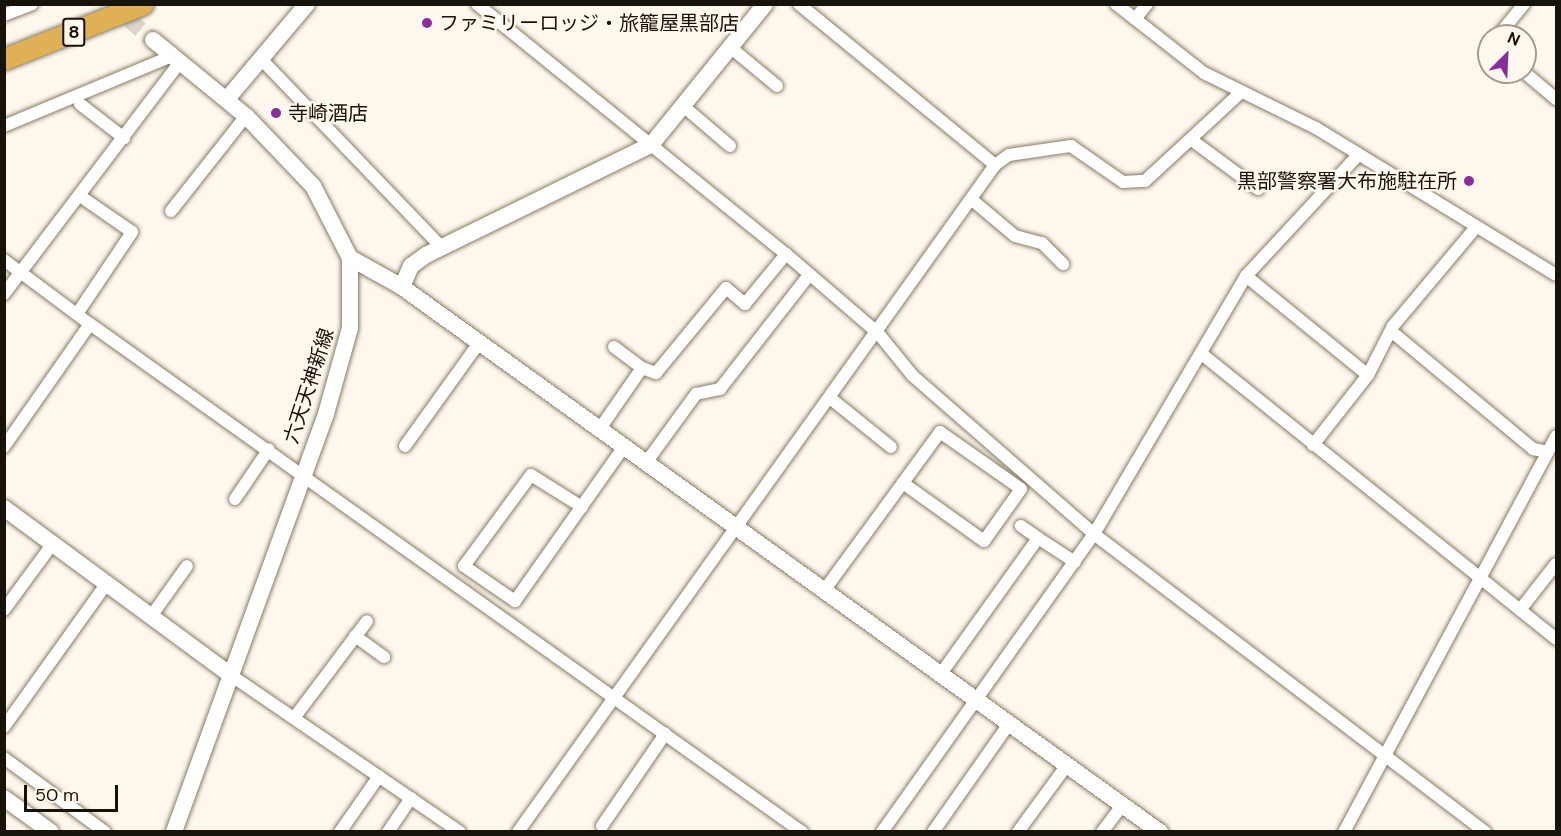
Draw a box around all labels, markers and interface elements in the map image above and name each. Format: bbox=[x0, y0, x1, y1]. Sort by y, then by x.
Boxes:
place label: ファミリーロッジ・旅籠屋黒部店 bbox=[439, 11, 739, 35]
marker: ファミリーロッジ・旅籠屋黒部店 bbox=[420, 16, 434, 30]
road number: 8 bbox=[62, 17, 86, 47]
north arrow bbox=[1477, 24, 1537, 84]
text: N bbox=[1504, 27, 1523, 51]
place label: 寺崎酒店 bbox=[288, 101, 368, 125]
marker: 寺崎酒店 bbox=[269, 106, 283, 120]
place label: 黒部警察署大布施駐在所 bbox=[1237, 169, 1457, 193]
marker: 黒部警察署大布施駐在所 bbox=[1462, 174, 1476, 188]
street label: 六天天神新線 bbox=[279, 325, 339, 447]
scale bar bbox=[27, 773, 122, 811]
text: 50 m bbox=[35, 783, 79, 807]

